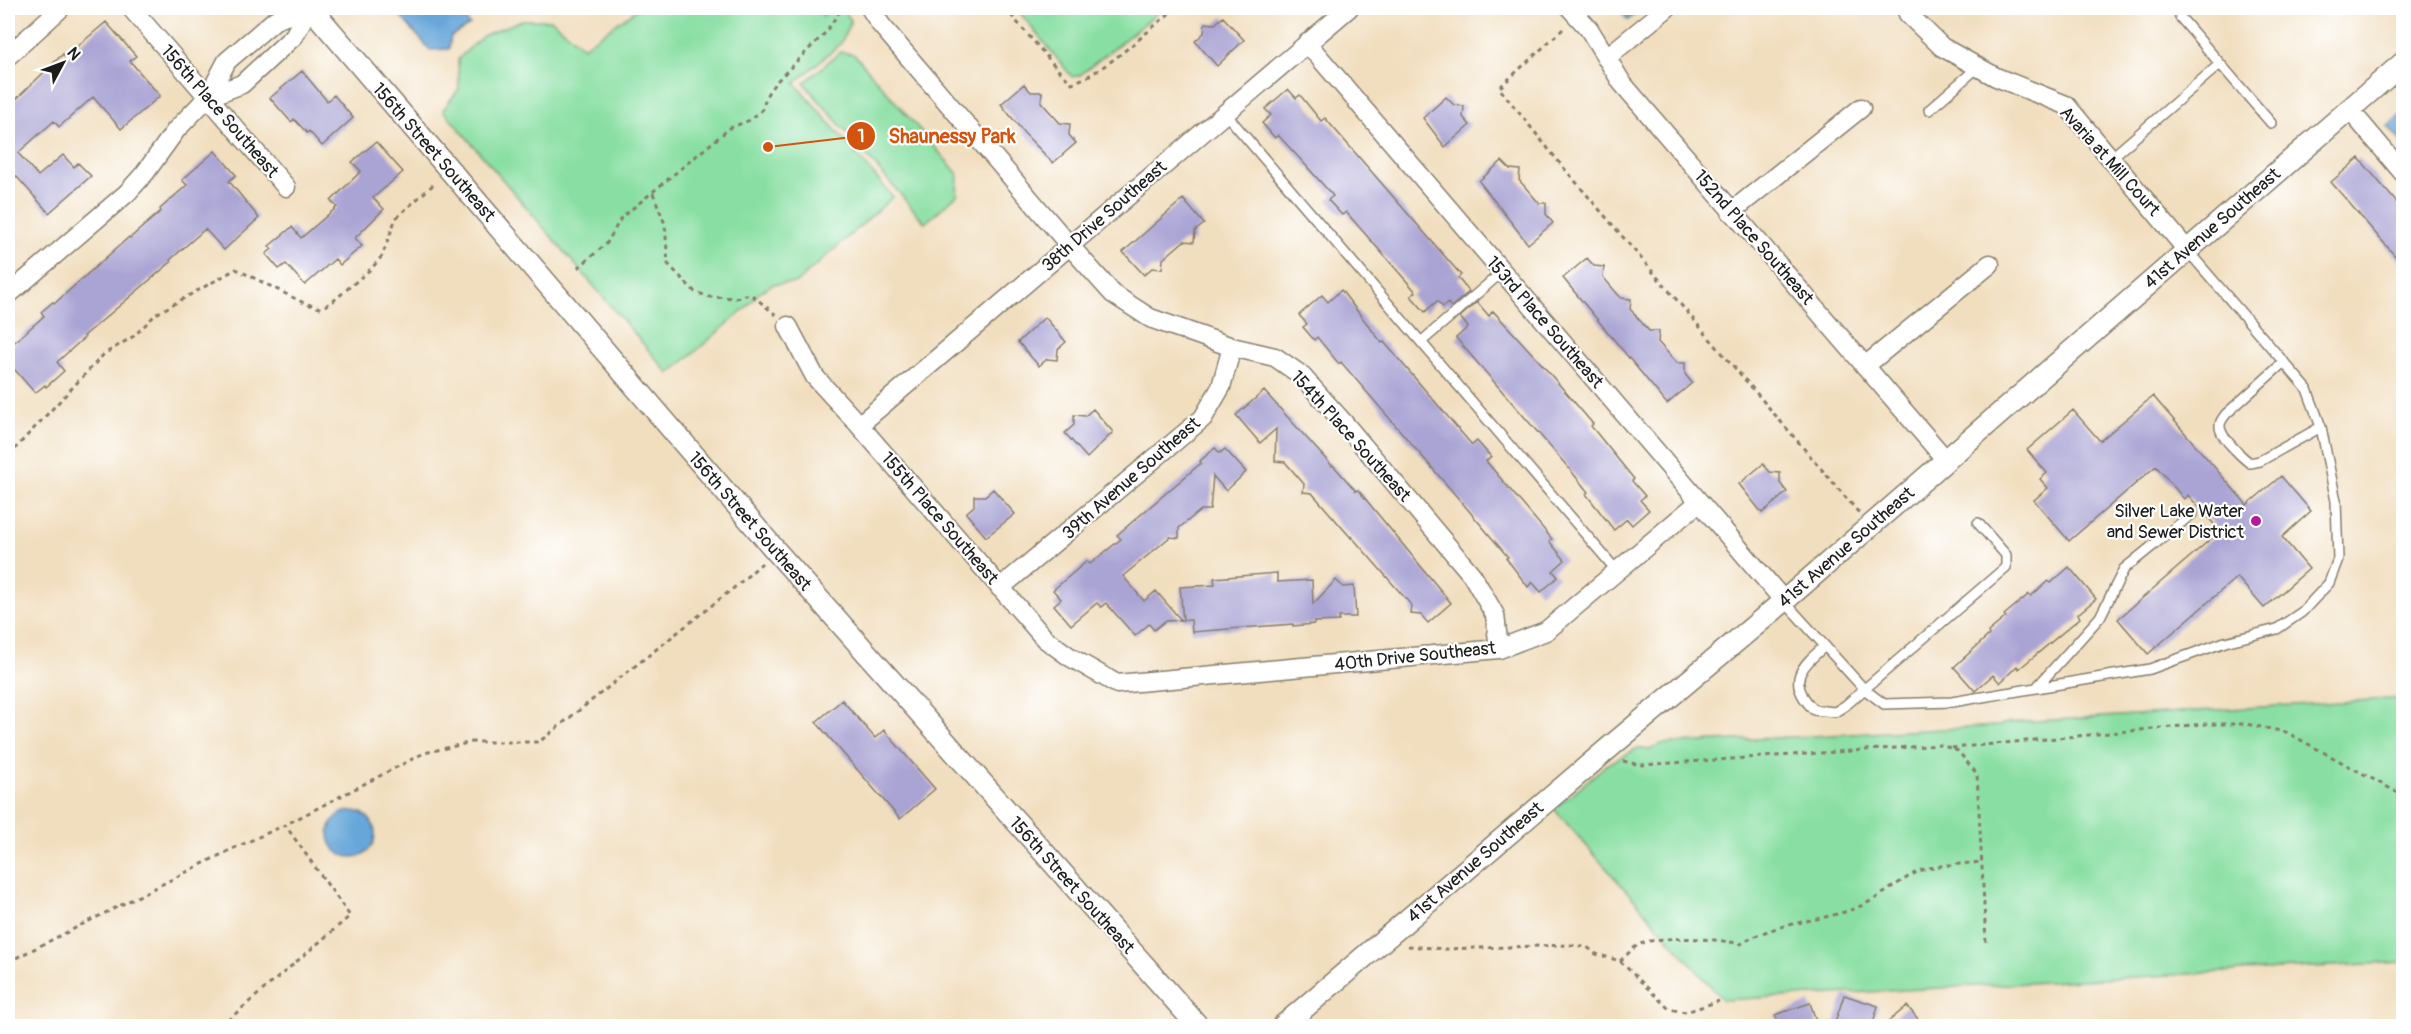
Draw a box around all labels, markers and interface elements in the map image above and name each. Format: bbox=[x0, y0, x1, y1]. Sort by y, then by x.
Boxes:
north arrow bbox=[33, 33, 93, 93]
street label: 156th Place Southeast bbox=[156, 40, 284, 183]
text: N bbox=[62, 43, 85, 65]
street label: 156th Street Southeast bbox=[367, 78, 501, 227]
street label: Avaria at Mill Court bbox=[2054, 102, 2166, 222]
callout: Shaunessy Park bbox=[846, 117, 1027, 155]
text: Shaunessy Park bbox=[889, 124, 1016, 149]
text: 1 bbox=[857, 125, 865, 148]
street label: 38th Drive Southeast bbox=[1037, 155, 1172, 277]
street label: 41st Avenue Southeast bbox=[2139, 162, 2286, 294]
street label: 152nd Place Southeast bbox=[1689, 165, 1819, 310]
street label: 153rd Place Southeast bbox=[1481, 252, 1609, 394]
street label: 154th Place Southeast bbox=[1286, 366, 1416, 507]
street label: 39th Avenue Southeast bbox=[1058, 412, 1206, 545]
street label: 156th Street Southeast bbox=[683, 447, 817, 596]
street label: 155th Place Southeast bbox=[876, 447, 1004, 590]
street label: 41st Avenue Southeast bbox=[1773, 481, 1920, 613]
place label: Silver Lake Water and Sewer District bbox=[2107, 500, 2245, 544]
marker: Silver Lake Water and Sewer District bbox=[2249, 514, 2263, 528]
street label: 40th Drive Southeast bbox=[1333, 637, 1498, 676]
street label: 41st Avenue Southeast bbox=[1402, 796, 1549, 928]
street label: 156th Street Southeast bbox=[1004, 812, 1140, 959]

